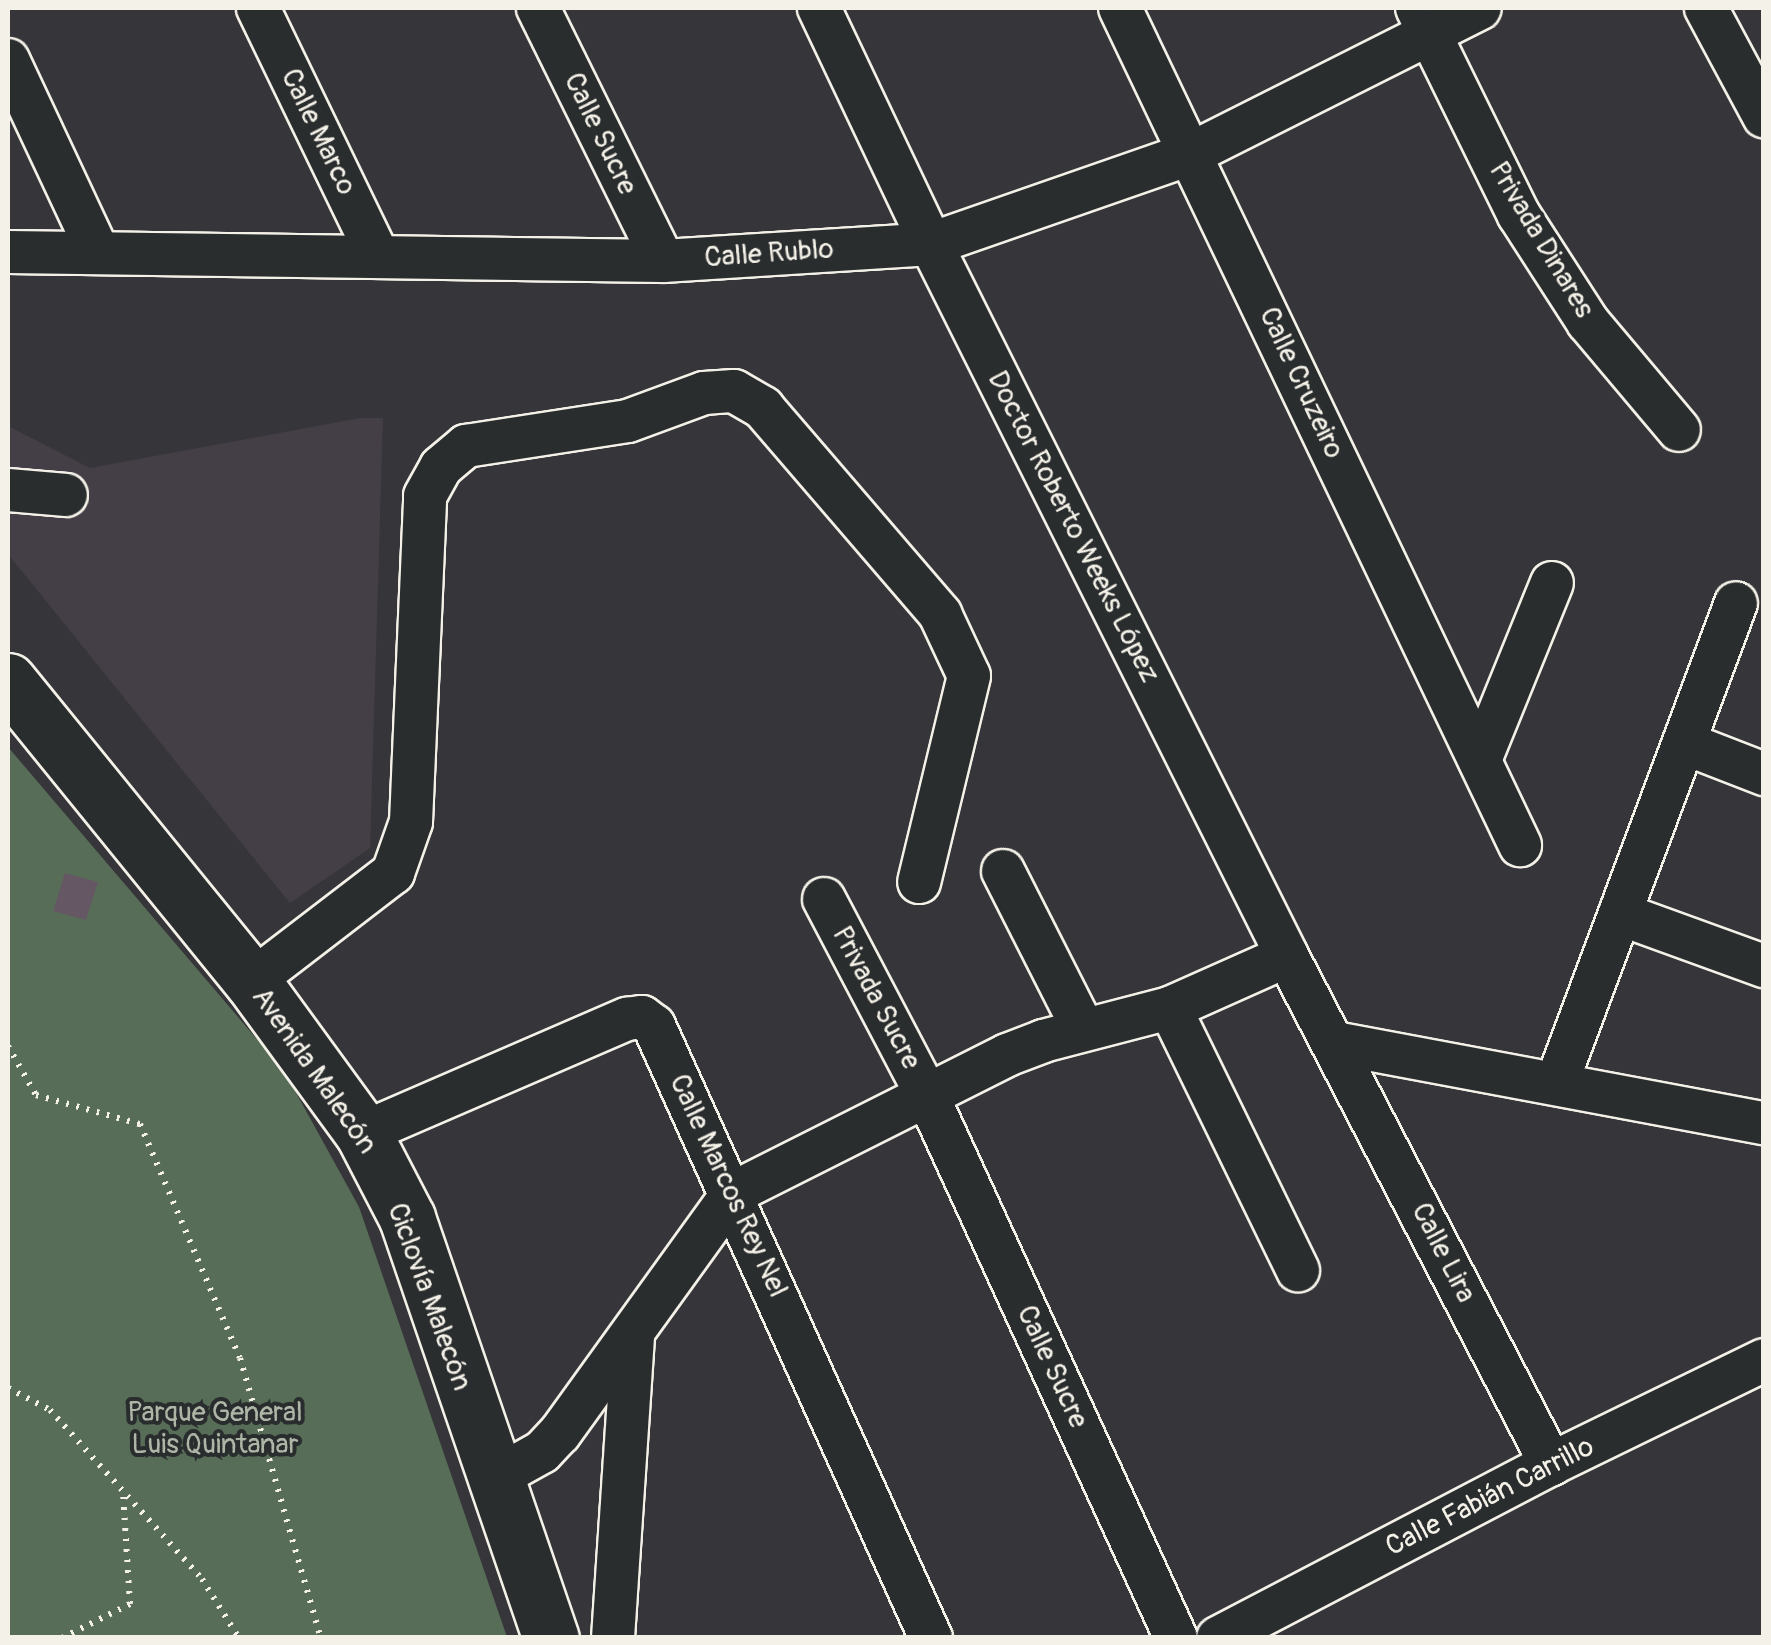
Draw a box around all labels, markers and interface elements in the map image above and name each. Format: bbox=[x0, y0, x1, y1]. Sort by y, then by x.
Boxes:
street label: Calle Marco bbox=[273, 64, 363, 200]
street label: Calle Sucre bbox=[556, 68, 644, 200]
street label: Privada Dinares bbox=[1481, 156, 1601, 324]
street label: Calle Rublo bbox=[703, 233, 835, 275]
street label: Calle Cruzeiro bbox=[1251, 302, 1351, 464]
street label: Doctor Roberto Weeks López bbox=[980, 366, 1166, 688]
street label: Privada Sucre bbox=[824, 921, 928, 1075]
street label: Avenida Malecón bbox=[244, 981, 384, 1161]
street label: Calle Marcos Rey Nel bbox=[662, 1069, 794, 1303]
street label: Calle Lira bbox=[1404, 1198, 1482, 1308]
street label: Ciclovía Malecón bbox=[380, 1199, 478, 1395]
street label: Calle Sucre bbox=[1009, 1300, 1095, 1434]
park label: Parque General Luis Quintanar bbox=[127, 1396, 303, 1462]
street label: Calle Fabián Carrillo bbox=[1380, 1430, 1600, 1564]

